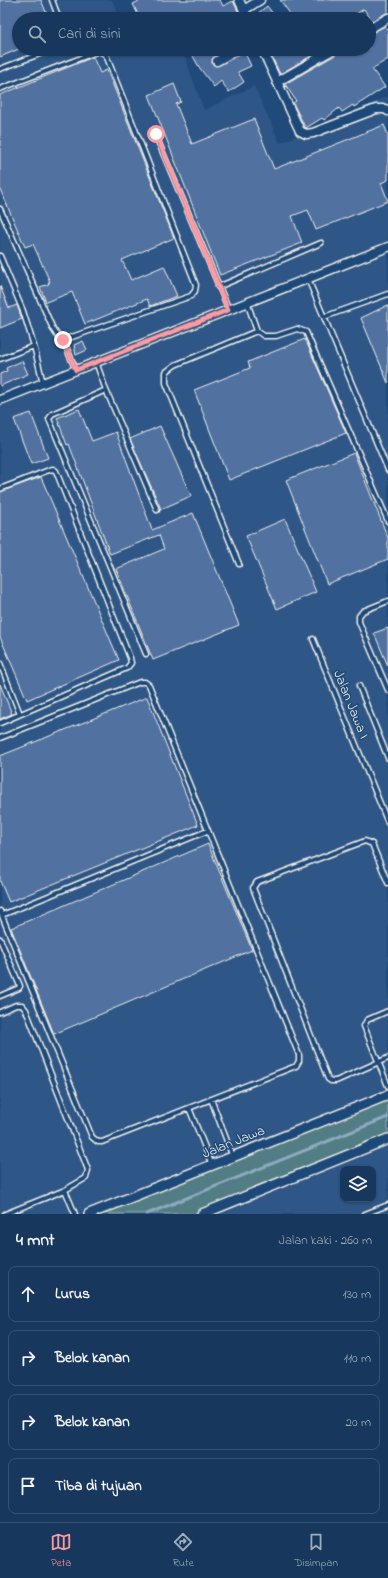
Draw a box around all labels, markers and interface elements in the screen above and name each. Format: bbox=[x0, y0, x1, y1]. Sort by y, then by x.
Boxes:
search box bbox=[12, 12, 376, 56]
icon: search bbox=[26, 23, 48, 45]
text: Cari di sini bbox=[58, 23, 121, 45]
route start bbox=[147, 125, 165, 143]
route end bbox=[54, 331, 72, 349]
street label: Jalan Jawa I bbox=[327, 667, 374, 742]
street label: Jalan Jawa bbox=[199, 1120, 268, 1164]
map controls bbox=[340, 1166, 376, 1202]
button: layers bbox=[340, 1166, 376, 1202]
text: 4 mnt bbox=[16, 1228, 55, 1253]
text: Jalan kaki · 260 m bbox=[279, 1231, 372, 1250]
icon: ahead bbox=[17, 1283, 39, 1305]
text: Lurus bbox=[55, 1283, 90, 1305]
text: 130 m bbox=[343, 1285, 371, 1304]
icon: right bbox=[17, 1347, 39, 1369]
text: Belok kanan bbox=[55, 1347, 130, 1369]
text: 110 m bbox=[344, 1349, 371, 1368]
icon: right bbox=[17, 1411, 39, 1433]
text: Belok kanan bbox=[55, 1411, 130, 1433]
text: 20 m bbox=[346, 1413, 371, 1432]
icon: arrive bbox=[17, 1475, 39, 1497]
text: Tiba di tujuan bbox=[55, 1475, 142, 1497]
tab: Peta bbox=[50, 1531, 72, 1571]
tab: Rute bbox=[172, 1531, 194, 1571]
tab: Disimpan bbox=[294, 1531, 338, 1571]

